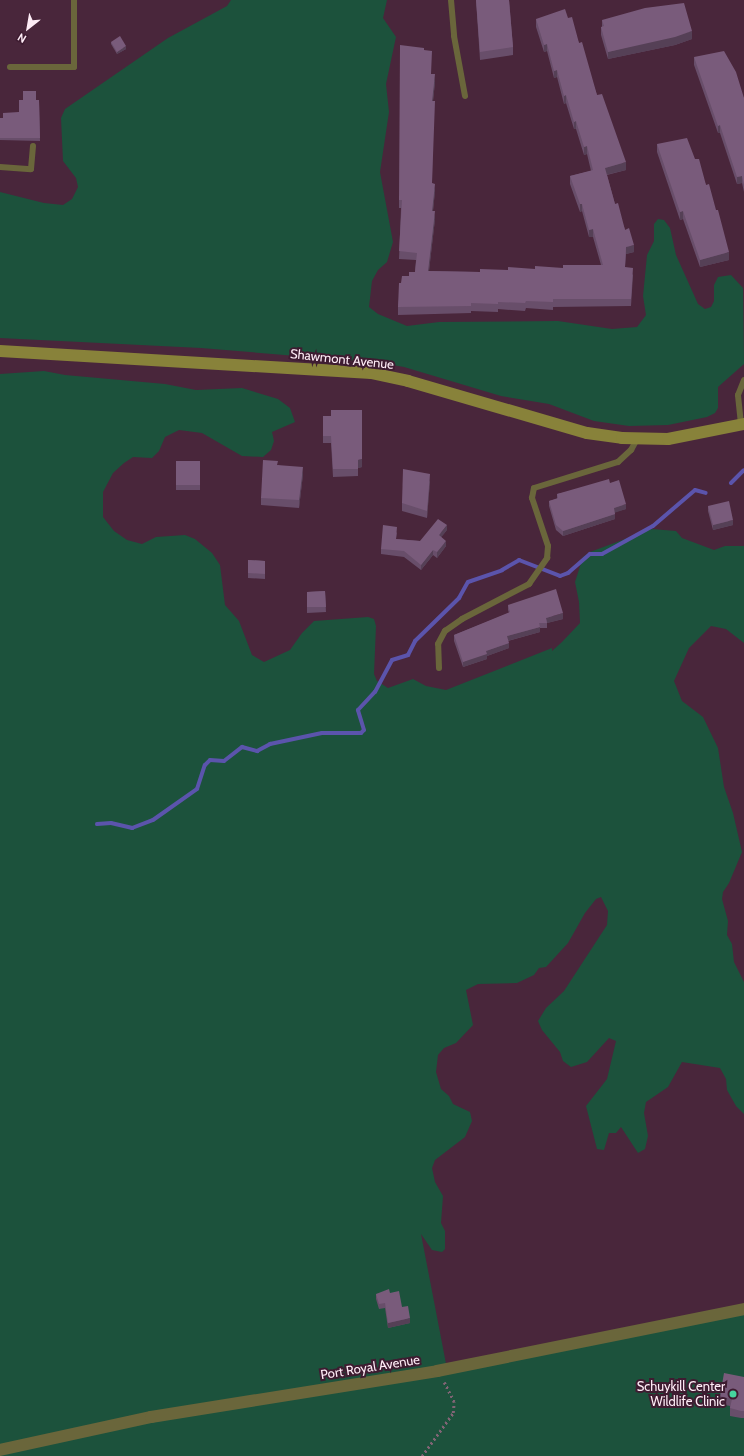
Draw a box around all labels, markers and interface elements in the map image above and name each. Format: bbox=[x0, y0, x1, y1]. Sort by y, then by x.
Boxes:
north arrow bbox=[8, 8, 48, 48]
text: N bbox=[15, 30, 29, 46]
street label: Shawmont Avenue bbox=[289, 346, 395, 372]
street label: Port Royal Avenue bbox=[319, 1351, 421, 1383]
place label: Schuykill Center Wildlife Clinic bbox=[637, 1379, 725, 1410]
marker: Schuykill Center Wildlife Clinic bbox=[728, 1389, 738, 1399]

